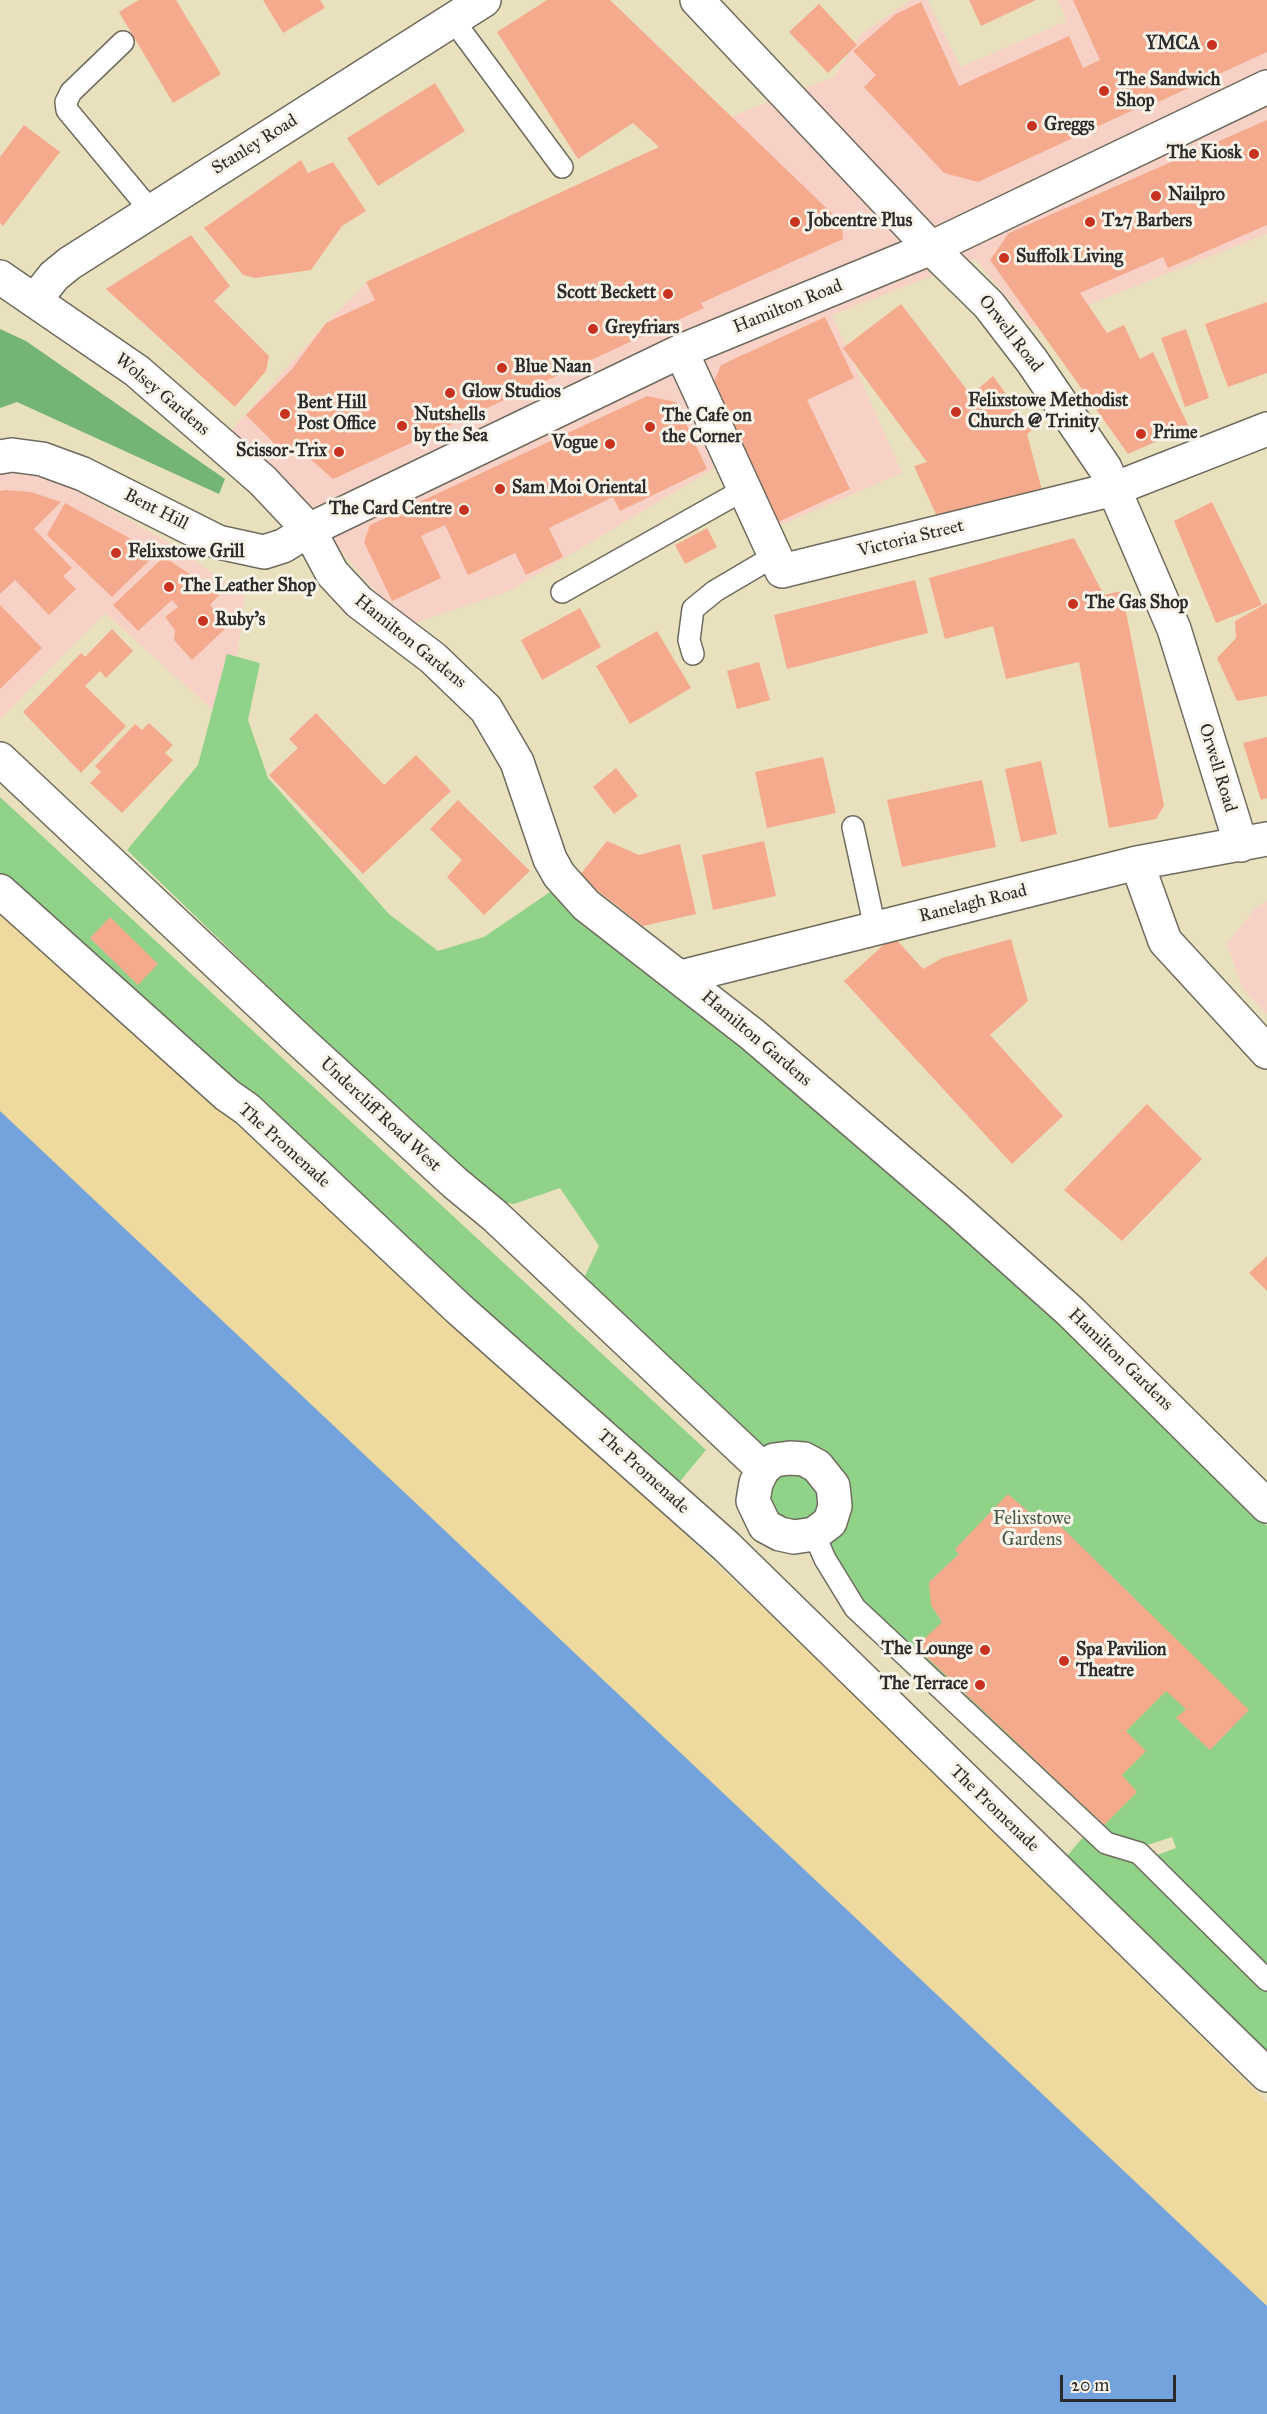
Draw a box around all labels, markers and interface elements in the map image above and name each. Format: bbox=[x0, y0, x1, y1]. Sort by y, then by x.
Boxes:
place label: YMCA bbox=[1146, 34, 1200, 56]
marker: YMCA bbox=[1205, 38, 1219, 52]
place label: The Sandwich Shop bbox=[1116, 70, 1221, 112]
marker: The Sandwich Shop bbox=[1097, 84, 1111, 98]
street label: Stanley Road bbox=[208, 110, 302, 180]
place label: Greggs bbox=[1044, 115, 1095, 137]
marker: Greggs bbox=[1025, 119, 1039, 133]
place label: The Kiosk bbox=[1167, 143, 1242, 165]
marker: The Kiosk bbox=[1247, 147, 1261, 161]
place label: Nailpro bbox=[1168, 185, 1225, 207]
marker: Nailpro bbox=[1149, 189, 1163, 203]
place label: Jobcentre Plus bbox=[807, 211, 912, 233]
place label: T27 Barbers bbox=[1102, 211, 1192, 233]
marker: Jobcentre Plus bbox=[788, 215, 802, 229]
marker: T27 Barbers bbox=[1083, 215, 1097, 229]
place label: Suffolk Living bbox=[1016, 247, 1123, 269]
marker: Suffolk Living bbox=[997, 251, 1011, 265]
street label: Hamilton Road bbox=[730, 275, 846, 339]
place label: Scott Beckett bbox=[557, 283, 656, 305]
marker: Scott Beckett bbox=[661, 287, 675, 301]
street label: Orwell Road bbox=[973, 291, 1047, 377]
place label: Greyfriars bbox=[605, 318, 679, 340]
marker: Greyfriars bbox=[586, 322, 600, 336]
street label: Wolsey Gardens bbox=[110, 349, 214, 441]
place label: Blue Naan bbox=[514, 357, 591, 379]
marker: Blue Naan bbox=[495, 361, 509, 375]
place label: Glow Studios bbox=[462, 382, 561, 404]
marker: Glow Studios bbox=[443, 386, 457, 400]
place label: Felixstowe Methodist Church @ Trinity bbox=[968, 391, 1128, 434]
place label: Bent Hill Post Office bbox=[297, 393, 376, 436]
place label: Nutshells by the Sea bbox=[414, 405, 488, 448]
marker: Felixstowe Methodist Church @ Trinity bbox=[949, 405, 963, 419]
place label: The Cafe on the Corner bbox=[662, 406, 752, 448]
marker: Bent Hill Post Office bbox=[278, 407, 292, 421]
marker: Nutshells by the Sea bbox=[395, 419, 409, 433]
marker: The Cafe on the Corner bbox=[643, 420, 657, 434]
place label: Prime bbox=[1153, 423, 1197, 445]
marker: Prime bbox=[1134, 427, 1148, 441]
place label: Vogue bbox=[552, 433, 598, 455]
marker: Vogue bbox=[603, 437, 617, 451]
place label: Scissor-Trix bbox=[236, 441, 327, 463]
marker: Scissor-Trix bbox=[332, 445, 346, 459]
place label: Sam Moi Oriental bbox=[512, 478, 647, 500]
marker: Sam Moi Oriental bbox=[493, 482, 507, 496]
street label: Bent Hill bbox=[120, 485, 192, 535]
place label: The Card Centre bbox=[329, 499, 452, 521]
marker: The Card Centre bbox=[457, 503, 471, 517]
street label: Victoria Street bbox=[856, 515, 966, 563]
place label: Felixstowe Grill bbox=[128, 542, 244, 564]
marker: Felixstowe Grill bbox=[109, 546, 123, 560]
place label: The Leather Shop bbox=[181, 576, 316, 598]
marker: The Leather Shop bbox=[162, 580, 176, 594]
street label: Hamilton Gardens bbox=[350, 590, 470, 694]
place label: The Gas Shop bbox=[1085, 593, 1188, 615]
marker: The Gas Shop bbox=[1066, 597, 1080, 611]
place label: Ruby's bbox=[215, 610, 265, 632]
marker: Ruby's bbox=[196, 614, 210, 628]
street label: Orwell Road bbox=[1193, 721, 1241, 815]
street label: Ranelagh Road bbox=[917, 880, 1029, 928]
street label: Hamilton Gardens bbox=[696, 987, 816, 1091]
street label: Undercliff Road West bbox=[315, 1053, 445, 1177]
street label: The Promenade bbox=[234, 1099, 334, 1193]
street label: Hamilton Gardens bbox=[1063, 1304, 1177, 1416]
street label: The Promenade bbox=[593, 1425, 693, 1519]
park label: Felixstowe Gardens bbox=[993, 1509, 1071, 1552]
place label: The Lounge bbox=[882, 1639, 973, 1661]
place label: Spa Pavilion Theatre bbox=[1076, 1640, 1167, 1682]
marker: The Lounge bbox=[978, 1643, 992, 1657]
marker: Spa Pavilion Theatre bbox=[1057, 1654, 1071, 1668]
place label: The Terrace bbox=[880, 1674, 968, 1696]
marker: The Terrace bbox=[973, 1678, 987, 1692]
street label: The Promenade bbox=[945, 1761, 1043, 1857]
scale bar bbox=[1063, 2363, 1178, 2401]
text: 20 m bbox=[1071, 2374, 1109, 2396]

